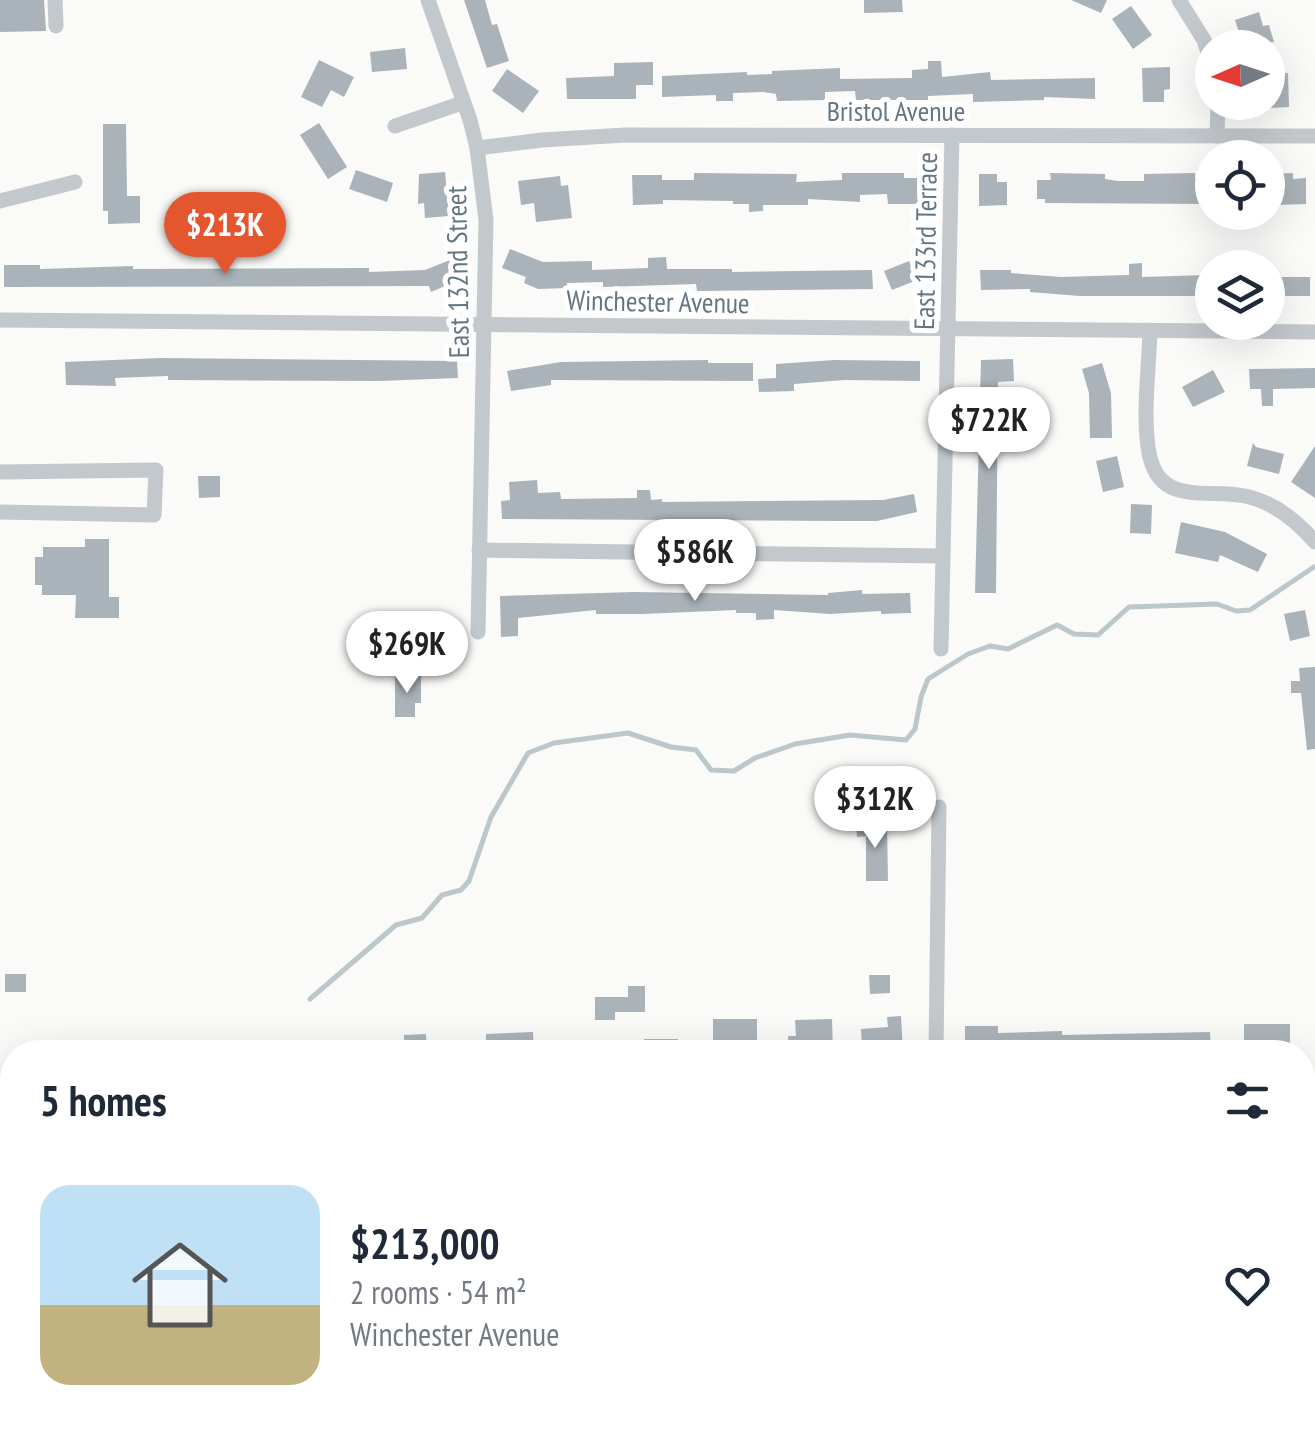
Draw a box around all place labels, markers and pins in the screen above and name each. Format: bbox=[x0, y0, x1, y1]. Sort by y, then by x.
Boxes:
pin: $213K bbox=[155, 192, 295, 277]
pin: $722K bbox=[919, 387, 1059, 472]
pin: $586K bbox=[625, 519, 765, 604]
pin: $269K bbox=[337, 611, 477, 696]
pin: $312K bbox=[805, 766, 945, 851]

